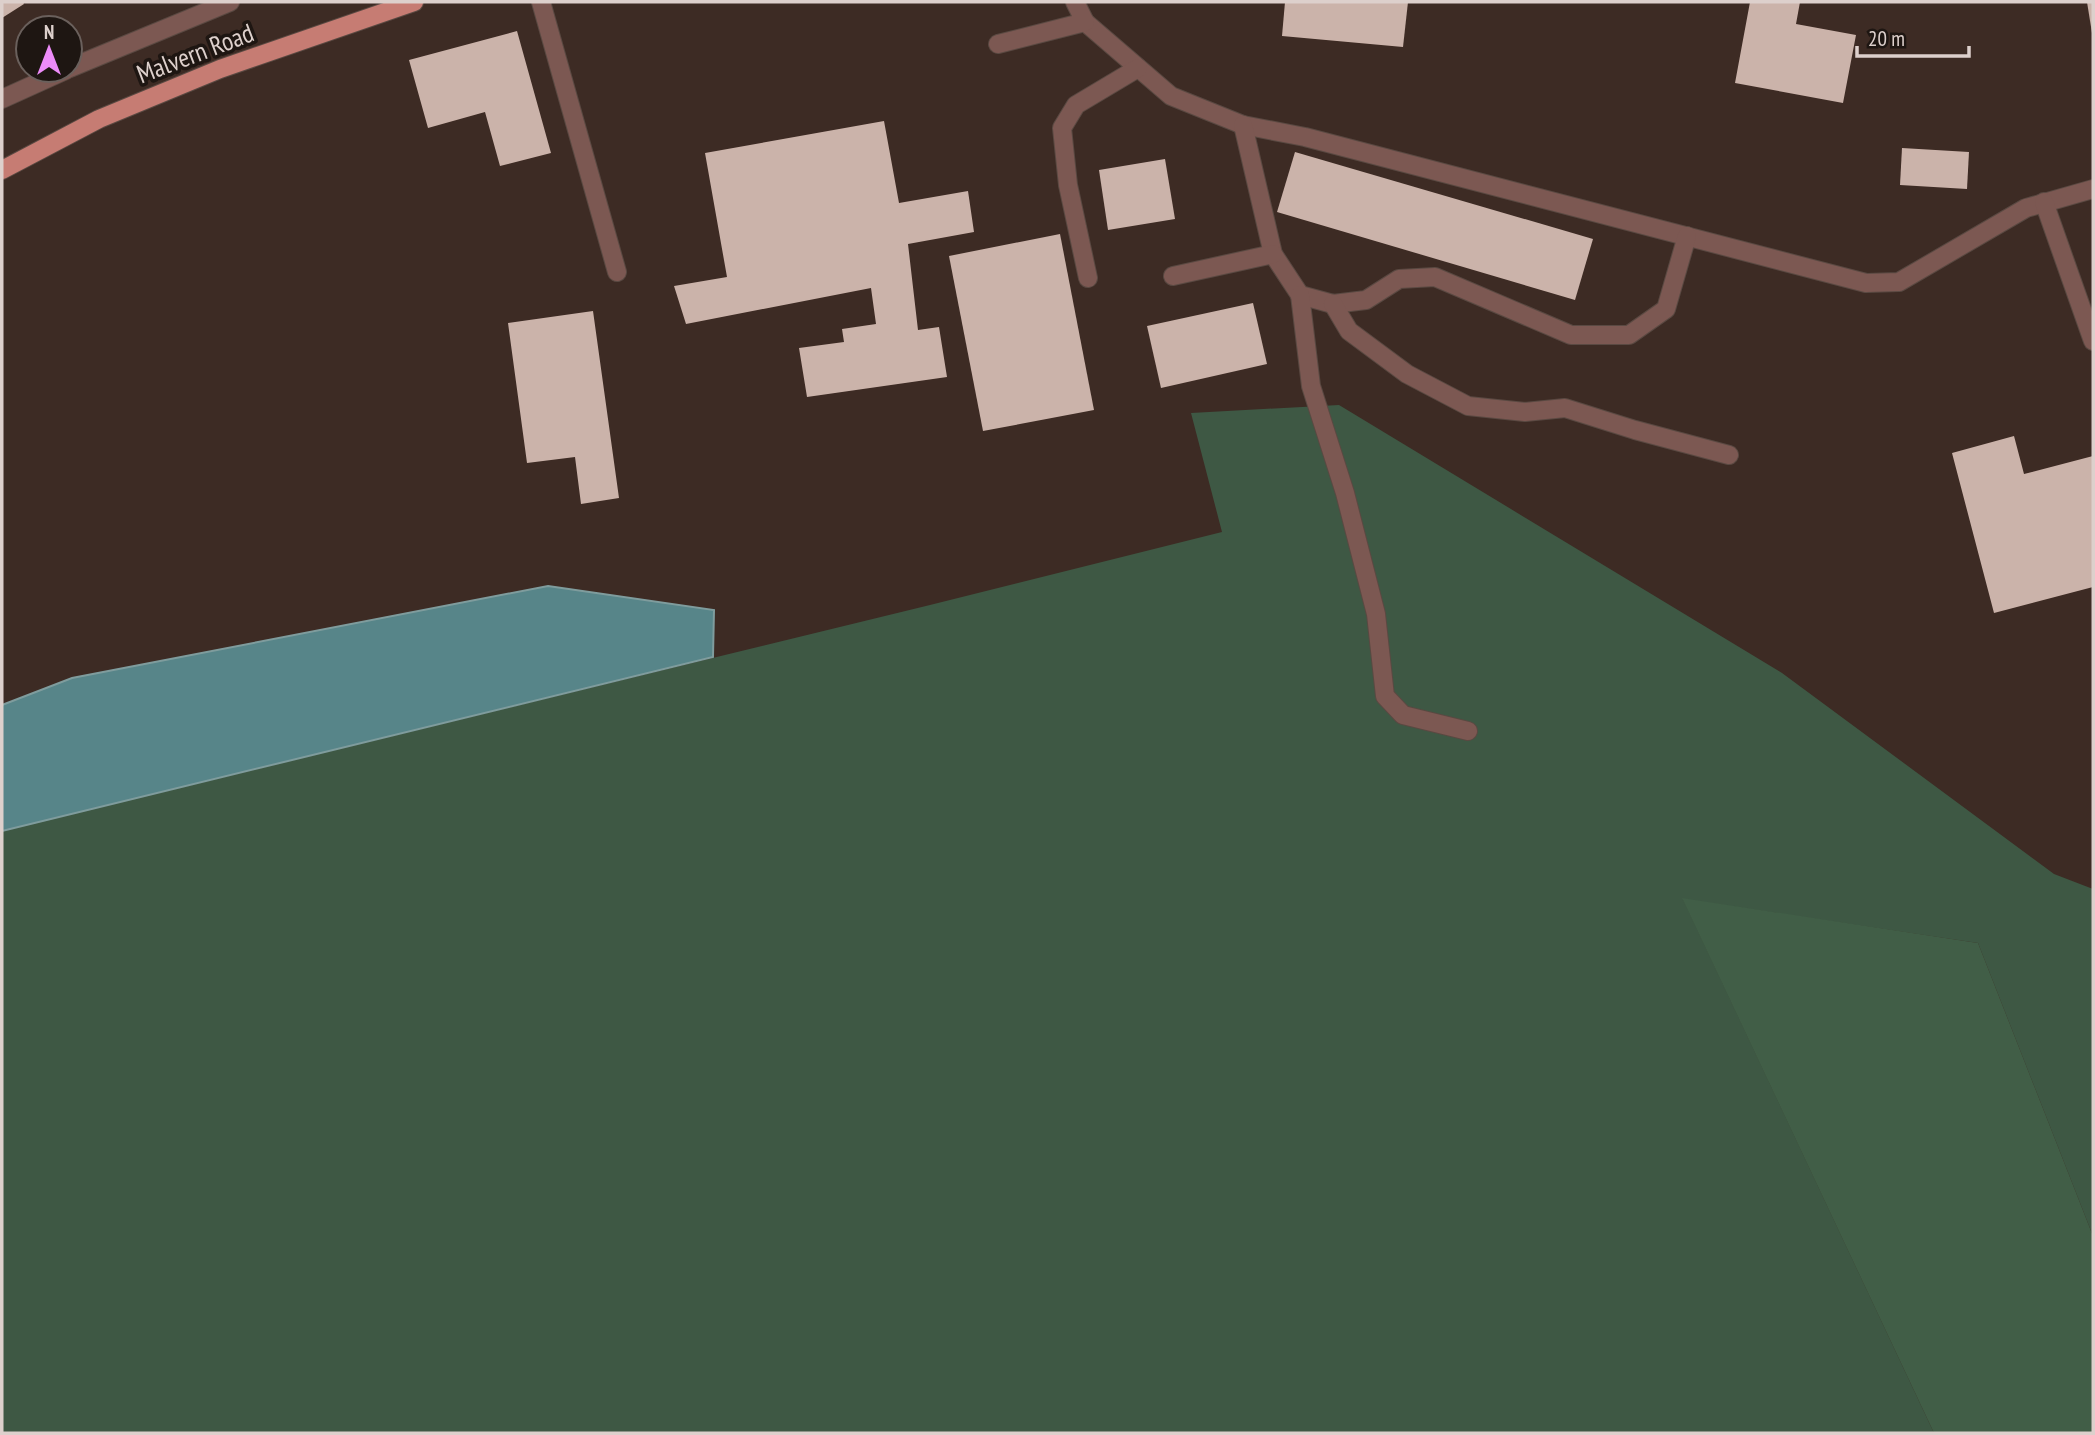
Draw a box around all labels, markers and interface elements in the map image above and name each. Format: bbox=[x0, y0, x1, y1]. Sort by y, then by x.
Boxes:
north arrow bbox=[14, 14, 84, 84]
scale bar bbox=[1857, 14, 1969, 58]
street label: Malvern Road bbox=[132, 16, 258, 90]
text: N bbox=[44, 20, 54, 44]
text: 20 m bbox=[1868, 25, 1905, 52]

